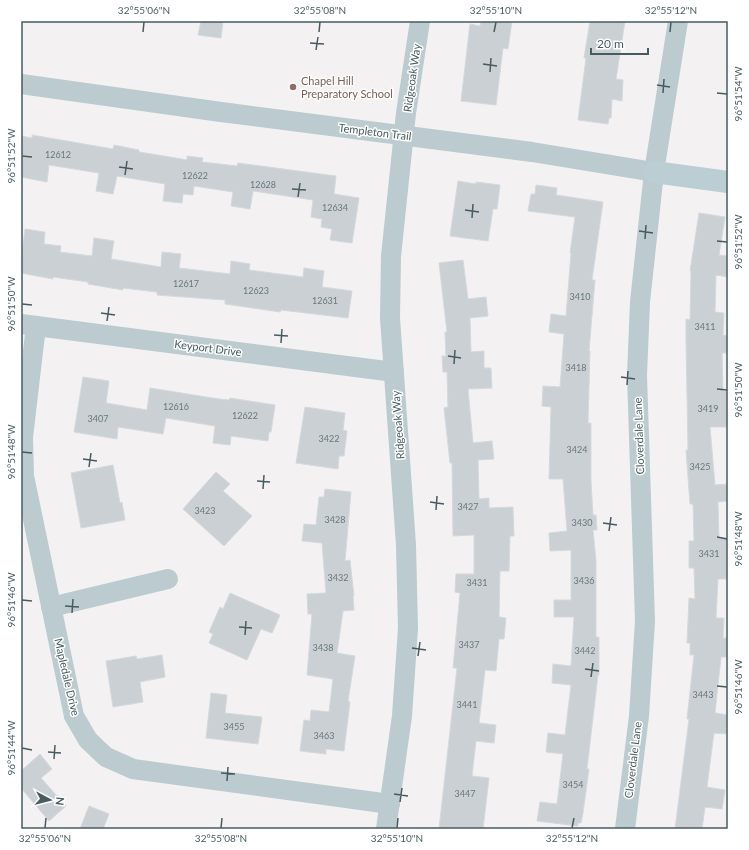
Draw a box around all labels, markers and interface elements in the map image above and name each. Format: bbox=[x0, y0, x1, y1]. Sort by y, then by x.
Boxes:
text: 32°55'06"N bbox=[118, 4, 170, 16]
text: 32°55'08"N bbox=[294, 4, 346, 16]
text: 32°55'10"N bbox=[470, 4, 522, 16]
text: 32°55'12"N bbox=[645, 4, 697, 16]
scale bar bbox=[591, 30, 648, 56]
text: 20 m bbox=[597, 36, 624, 51]
street label: Ridgeoak Way bbox=[400, 43, 423, 113]
text: 96°51'54"W bbox=[732, 66, 744, 122]
place label: Chapel Hill Preparatory School bbox=[301, 74, 393, 100]
marker: Chapel Hill Preparatory School bbox=[288, 82, 298, 92]
street label: Templeton Trail bbox=[338, 121, 412, 142]
text: 96°51'52"W bbox=[5, 128, 17, 184]
house number: 12612 bbox=[45, 149, 71, 160]
house number: 12622 bbox=[182, 170, 208, 181]
house number: 12628 bbox=[250, 179, 276, 190]
house number: 12634 bbox=[322, 202, 348, 213]
text: 96°51'52"W bbox=[732, 214, 744, 270]
text: 96°51'50"W bbox=[5, 276, 17, 332]
house number: 12617 bbox=[173, 278, 199, 289]
house number: 12623 bbox=[243, 285, 269, 296]
house number: 3410 bbox=[570, 291, 590, 302]
house number: 12631 bbox=[312, 295, 338, 306]
house number: 3411 bbox=[695, 321, 715, 332]
street label: Keyport Drive bbox=[174, 337, 243, 358]
house number: 3418 bbox=[566, 362, 586, 373]
text: 96°51'50"W bbox=[732, 362, 744, 418]
street label: Ridgeoak Way bbox=[389, 390, 406, 460]
street label: Cloverdale Lane bbox=[631, 397, 646, 475]
house number: 12616 bbox=[163, 401, 189, 412]
house number: 3419 bbox=[698, 403, 718, 414]
house number: 12622 bbox=[232, 410, 258, 421]
house number: 3407 bbox=[88, 413, 108, 424]
text: 96°51'48"W bbox=[5, 424, 17, 480]
house number: 3422 bbox=[319, 433, 339, 444]
house number: 3424 bbox=[567, 444, 587, 455]
house number: 3425 bbox=[690, 461, 710, 472]
house number: 3427 bbox=[458, 501, 478, 512]
house number: 3423 bbox=[195, 505, 215, 516]
text: 96°51'48"W bbox=[732, 511, 744, 567]
house number: 3428 bbox=[325, 514, 345, 525]
house number: 3430 bbox=[572, 517, 592, 528]
house number: 3431 bbox=[699, 548, 719, 559]
text: 96°51'46"W bbox=[5, 572, 17, 628]
house number: 3432 bbox=[328, 572, 348, 583]
house number: 3436 bbox=[574, 575, 594, 586]
house number: 3431 bbox=[467, 577, 487, 588]
street label: Mapledale Drive bbox=[52, 637, 83, 717]
house number: 3437 bbox=[459, 639, 479, 650]
house number: 3438 bbox=[313, 642, 333, 653]
house number: 3442 bbox=[575, 645, 595, 656]
text: 96°51'46"W bbox=[732, 659, 744, 715]
house number: 3443 bbox=[693, 689, 713, 700]
house number: 3441 bbox=[457, 699, 477, 710]
text: 96°51'44"W bbox=[5, 720, 17, 776]
house number: 3455 bbox=[224, 721, 244, 732]
street label: Cloverdale Lane bbox=[621, 721, 644, 799]
house number: 3463 bbox=[314, 730, 334, 741]
house number: 3454 bbox=[563, 779, 583, 790]
north arrow bbox=[30, 780, 70, 820]
house number: 3447 bbox=[455, 788, 475, 799]
text: N bbox=[53, 796, 67, 806]
text: 32°55'06"N bbox=[19, 832, 71, 844]
text: 32°55'08"N bbox=[195, 832, 247, 844]
text: 32°55'10"N bbox=[371, 832, 423, 844]
text: 32°55'12"N bbox=[546, 832, 598, 844]

